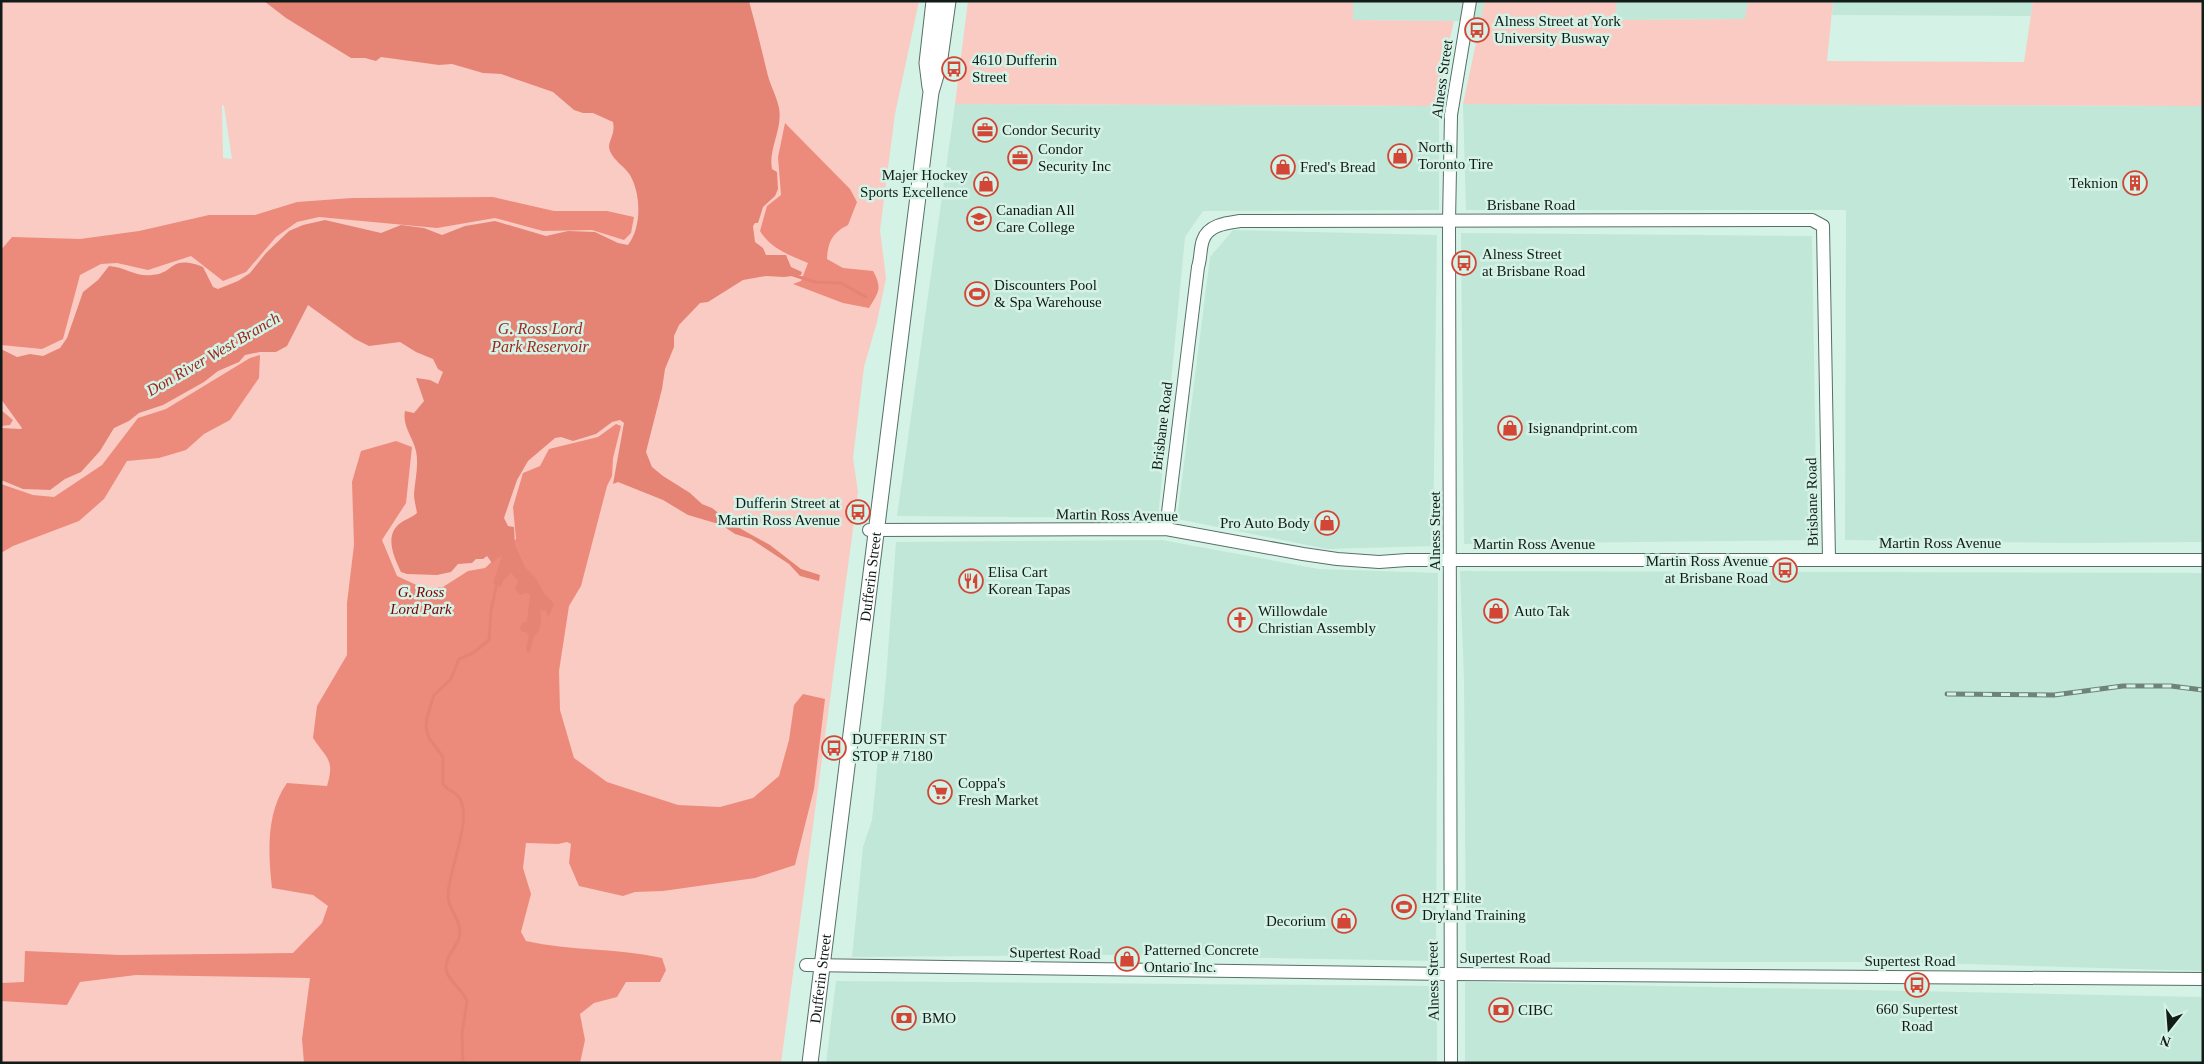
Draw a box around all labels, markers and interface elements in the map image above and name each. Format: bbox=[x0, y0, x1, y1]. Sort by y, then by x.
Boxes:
place label: Alness Street at York University Busway bbox=[1494, 13, 1621, 46]
bus stop icon: Alness Street at York University Busway bbox=[1464, 17, 1490, 43]
street label: Alness Street bbox=[1429, 38, 1456, 120]
place label: 4610 Dufferin Street bbox=[972, 52, 1058, 85]
bus stop icon: 4610 Dufferin Street bbox=[941, 56, 967, 82]
office icon: Condor Security bbox=[972, 117, 998, 143]
place label: Condor Security bbox=[1002, 122, 1101, 138]
place label: North Toronto Tire bbox=[1418, 139, 1494, 172]
place label: Condor Security Inc bbox=[1038, 141, 1111, 174]
shop icon: North Toronto Tire bbox=[1387, 143, 1413, 169]
office icon: Condor Security Inc bbox=[1007, 145, 1033, 171]
shop icon: Fred's Bread bbox=[1270, 154, 1296, 180]
place label: Fred's Bread bbox=[1300, 159, 1376, 175]
place label: Majer Hockey Sports Excellence bbox=[860, 167, 968, 200]
building icon: Teknion bbox=[2122, 170, 2148, 196]
shop icon: Majer Hockey Sports Excellence bbox=[973, 171, 999, 197]
place label: Teknion bbox=[2069, 175, 2118, 191]
street label: Brisbane Road bbox=[1487, 197, 1576, 213]
place label: Canadian All Care College bbox=[996, 202, 1075, 235]
school or university icon: Canadian All Care College bbox=[966, 206, 992, 232]
place label: Alness Street at Brisbane Road bbox=[1482, 246, 1586, 279]
bus stop icon: Alness Street at Brisbane Road bbox=[1451, 250, 1477, 276]
place label: Discounters Pool & Spa Warehouse bbox=[994, 277, 1102, 310]
sports icon: Discounters Pool & Spa Warehouse bbox=[964, 281, 990, 307]
water label: Don River West Branch bbox=[143, 309, 283, 400]
water label: G. Ross Lord Park Reservoir bbox=[490, 320, 589, 355]
street label: Brisbane Road bbox=[1149, 380, 1175, 471]
shop icon: Isignandprint.com bbox=[1497, 415, 1523, 441]
place label: Isignandprint.com bbox=[1528, 420, 1638, 436]
street label: Brisbane Road bbox=[1803, 457, 1821, 547]
street label: Alness Street bbox=[1427, 490, 1443, 571]
place label: Dufferin Street at Martin Ross Avenue bbox=[718, 495, 841, 528]
bus stop icon: Dufferin Street at Martin Ross Avenue bbox=[845, 499, 871, 525]
street label: Martin Ross Avenue bbox=[1056, 506, 1179, 524]
shop icon: Pro Auto Body bbox=[1314, 510, 1340, 536]
place label: Pro Auto Body bbox=[1220, 515, 1310, 531]
street label: Dufferin Street bbox=[857, 530, 884, 623]
street label: Martin Ross Avenue bbox=[1879, 535, 2001, 551]
street label: Martin Ross Avenue bbox=[1473, 536, 1595, 552]
place label: Martin Ross Avenue at Brisbane Road bbox=[1646, 553, 1768, 586]
bus stop icon: Martin Ross Avenue at Brisbane Road bbox=[1772, 557, 1798, 583]
place label: Elisa Cart Korean Tapas bbox=[988, 564, 1071, 597]
restaurant icon: Elisa Cart Korean Tapas bbox=[958, 568, 984, 594]
park label: G. Ross Lord Park bbox=[389, 584, 452, 617]
shop icon: Auto Tak bbox=[1483, 598, 1509, 624]
place label: Willowdale Christian Assembly bbox=[1258, 603, 1376, 636]
place label: Auto Tak bbox=[1514, 603, 1570, 619]
church icon: Willowdale Christian Assembly bbox=[1227, 607, 1253, 633]
place label: DUFFERIN ST STOP # 7180 bbox=[852, 731, 947, 764]
bus stop icon: DUFFERIN ST STOP # 7180 bbox=[821, 735, 847, 761]
place label: Coppa's Fresh Market bbox=[958, 775, 1039, 808]
supermarket icon: Coppa's Fresh Market bbox=[927, 779, 953, 805]
place label: H2T Elite Dryland Training bbox=[1422, 890, 1526, 923]
sports icon: H2T Elite Dryland Training bbox=[1391, 894, 1417, 920]
shop icon: Decorium bbox=[1331, 908, 1357, 934]
place label: Decorium bbox=[1266, 913, 1326, 929]
street label: Dufferin Street bbox=[807, 932, 834, 1024]
street label: Alness Street bbox=[1424, 940, 1442, 1021]
place label: Patterned Concrete Ontario Inc. bbox=[1144, 942, 1259, 975]
street label: Supertest Road bbox=[1009, 944, 1101, 962]
shop icon: Patterned Concrete Ontario Inc. bbox=[1114, 946, 1140, 972]
street label: Supertest Road bbox=[1459, 950, 1551, 966]
street label: Supertest Road bbox=[1864, 953, 1956, 969]
bus stop icon: 660 Supertest Road bbox=[1904, 972, 1930, 998]
bank icon: CIBC bbox=[1488, 997, 1514, 1023]
place label: 660 Supertest Road bbox=[1876, 1001, 1959, 1034]
place label: CIBC bbox=[1518, 1002, 1553, 1018]
north arrow bbox=[2144, 1004, 2194, 1054]
bank icon: BMO bbox=[891, 1005, 917, 1031]
place label: BMO bbox=[922, 1010, 956, 1026]
text: N bbox=[2158, 1032, 2172, 1050]

